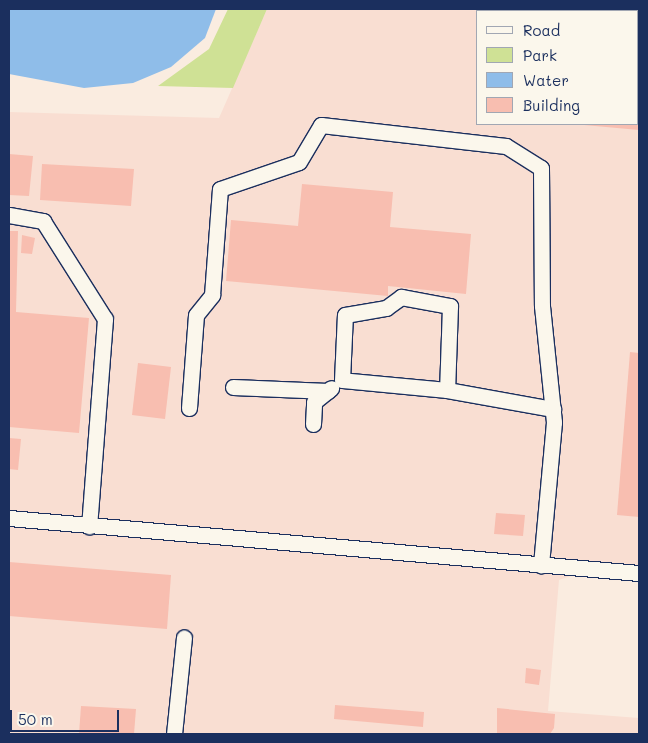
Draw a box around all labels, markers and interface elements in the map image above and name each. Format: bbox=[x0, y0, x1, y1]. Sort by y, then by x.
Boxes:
legend bbox=[476, 10, 638, 125]
text: Road bbox=[523, 20, 560, 40]
text: Park bbox=[523, 45, 557, 65]
text: Water bbox=[523, 70, 569, 90]
text: Building bbox=[523, 95, 580, 115]
scale bar bbox=[12, 700, 121, 732]
text: 50 m bbox=[18, 709, 53, 729]

